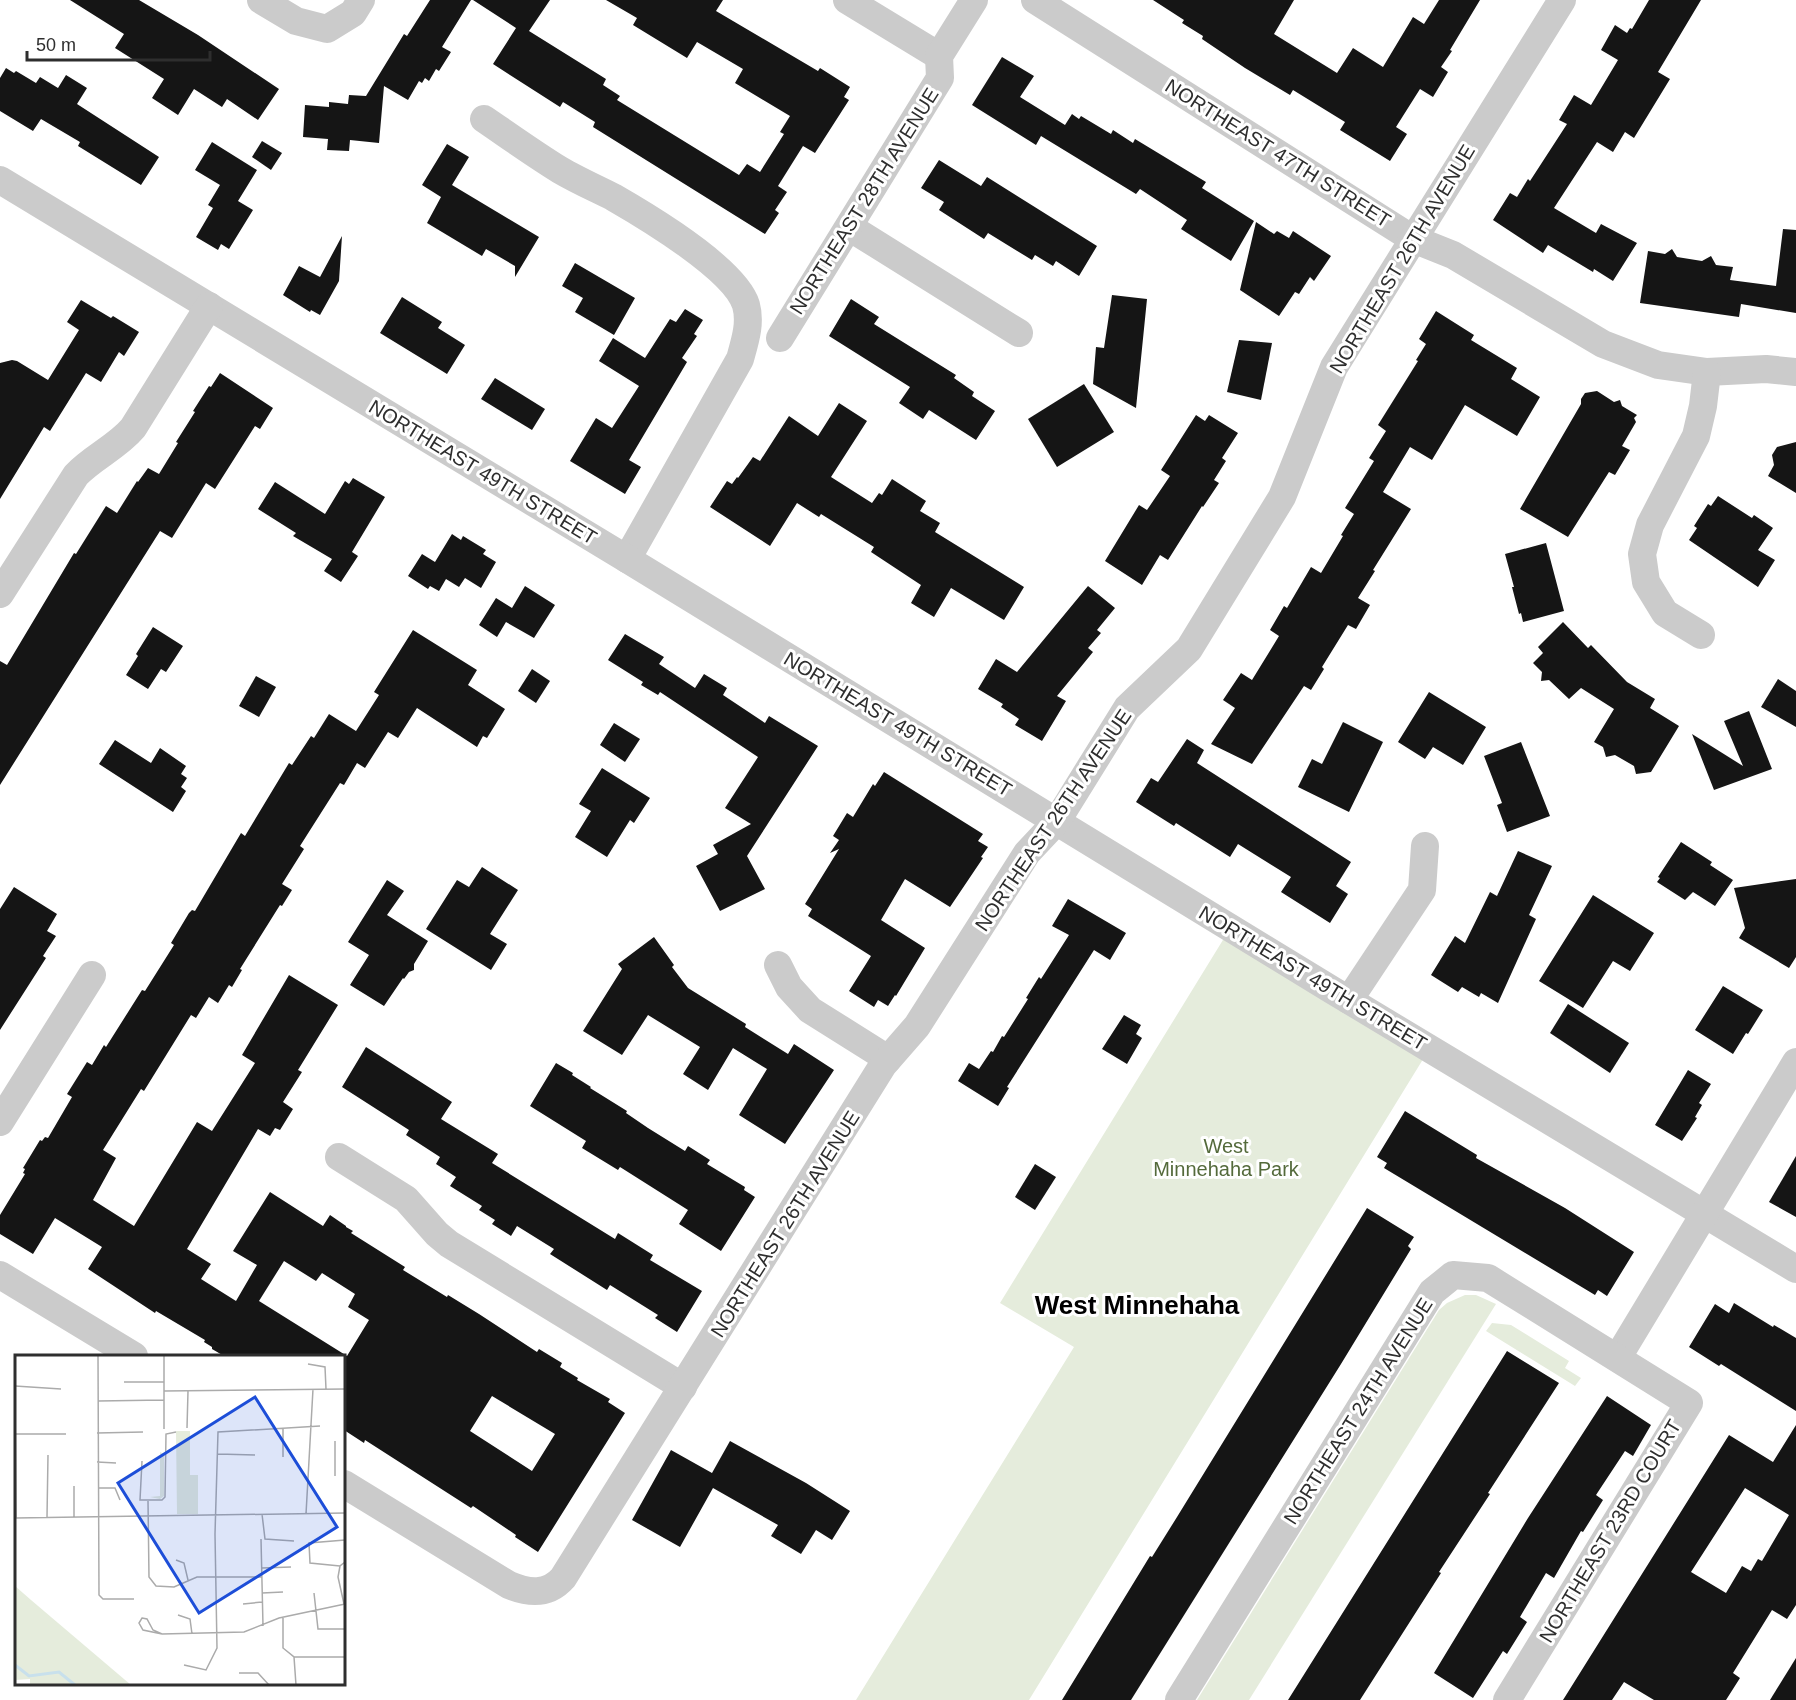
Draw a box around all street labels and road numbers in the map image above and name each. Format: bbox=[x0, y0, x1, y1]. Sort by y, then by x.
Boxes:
street label: NORTHEAST 47TH STREET bbox=[1161, 74, 1395, 232]
street label: NORTHEAST 28TH AVENUE bbox=[785, 84, 943, 318]
street label: NORTHEAST 26TH AVENUE bbox=[1325, 141, 1479, 377]
street label: NORTHEAST 49TH STREET bbox=[365, 395, 601, 549]
street label: NORTHEAST 49TH STREET bbox=[780, 647, 1016, 801]
street label: NORTHEAST 26TH AVENUE bbox=[971, 705, 1135, 935]
street label: NORTHEAST 49TH STREET bbox=[1195, 901, 1431, 1055]
street label: NORTHEAST 26TH AVENUE bbox=[706, 1107, 864, 1341]
street label: NORTHEAST 24TH AVENUE bbox=[1279, 1294, 1437, 1528]
street label: NORTHEAST 23RD COURT bbox=[1535, 1416, 1685, 1646]

